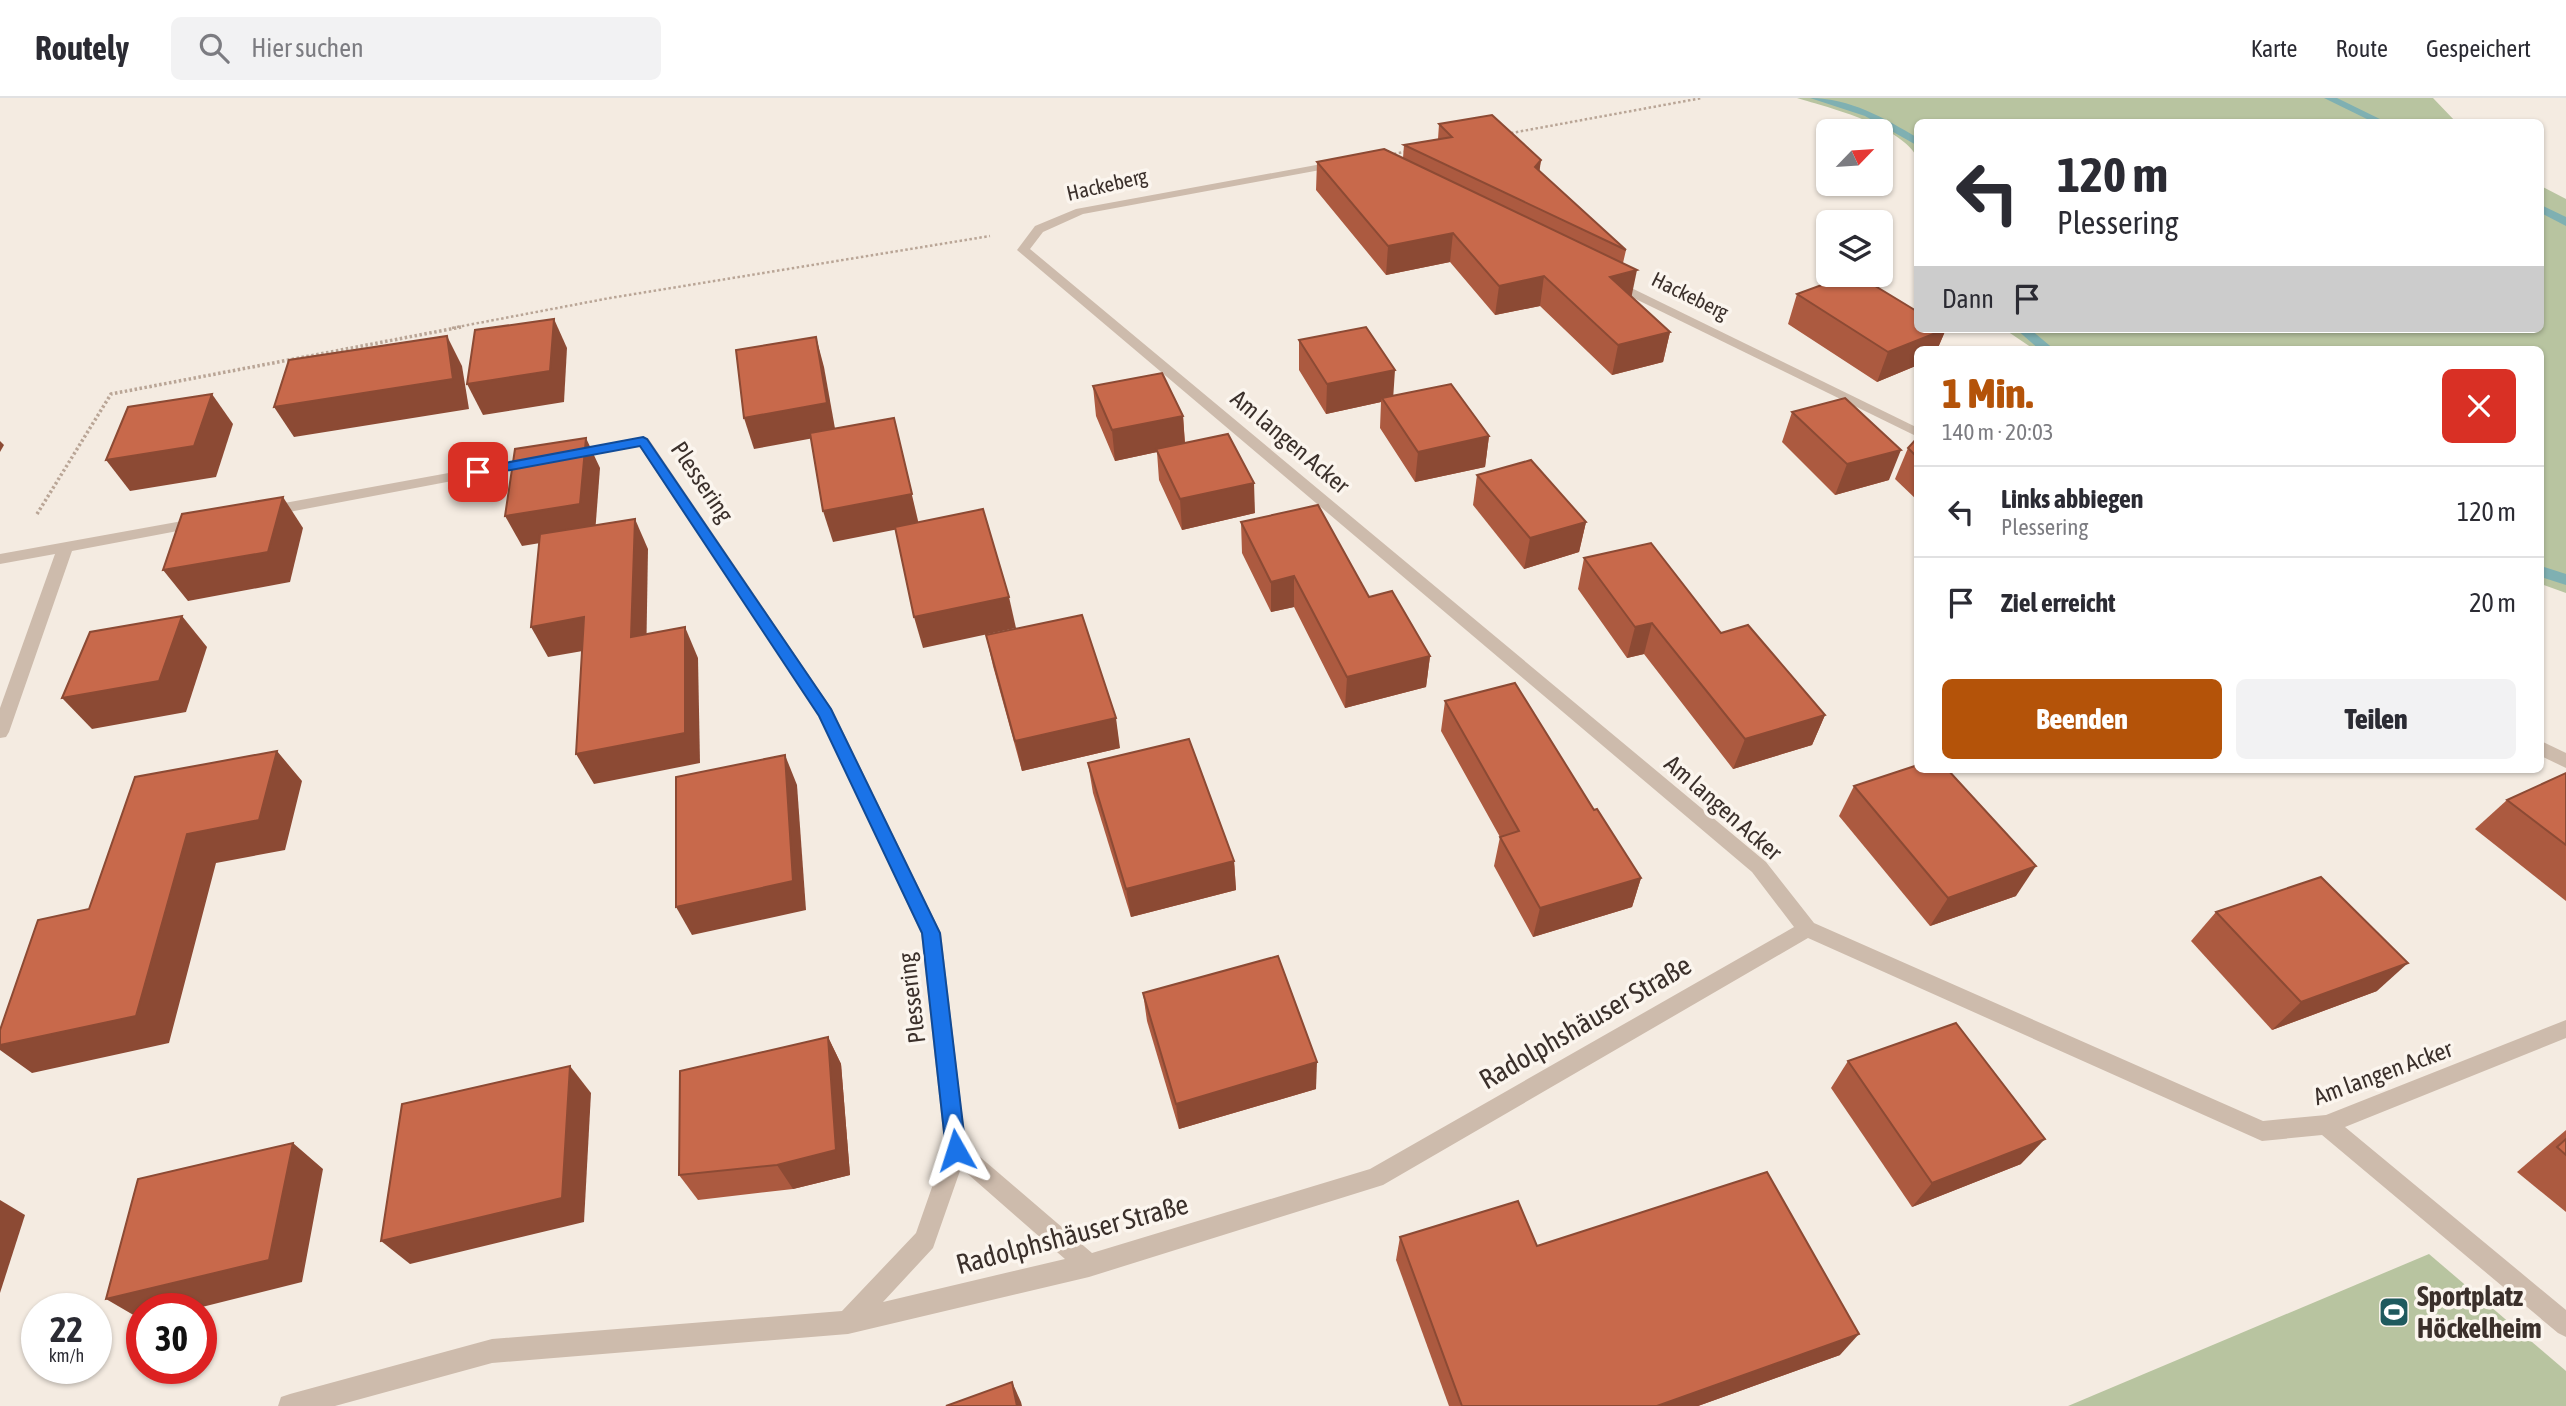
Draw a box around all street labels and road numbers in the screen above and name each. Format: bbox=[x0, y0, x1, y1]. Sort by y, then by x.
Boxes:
street label: Hackeberg bbox=[1064, 163, 1150, 205]
street label: Hackeberg bbox=[1648, 266, 1733, 324]
street label: Am langen Acker bbox=[1226, 384, 1356, 499]
street label: Plessering bbox=[666, 436, 739, 528]
street label: Am langen Acker bbox=[1659, 750, 1788, 866]
street label: Radolphshäuser Straße bbox=[1474, 948, 1696, 1096]
street label: Plessering bbox=[892, 950, 930, 1045]
street label: Am langen Acker bbox=[2310, 1035, 2457, 1110]
street label: Radolphshäuser Straße bbox=[953, 1188, 1191, 1280]

